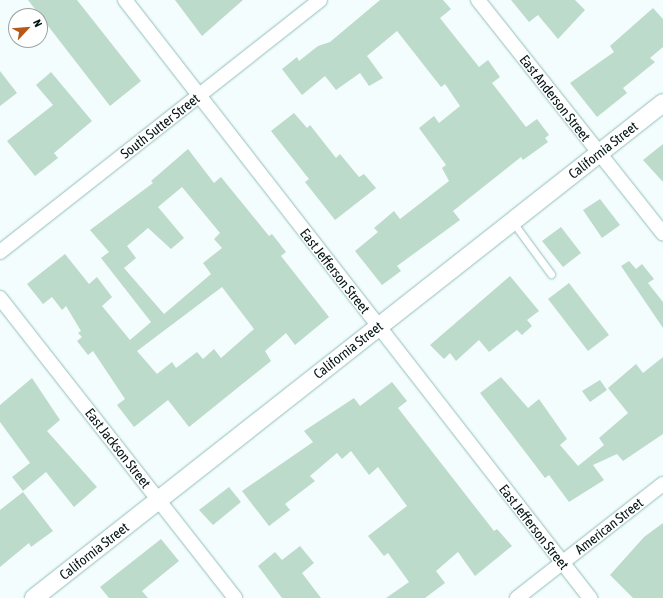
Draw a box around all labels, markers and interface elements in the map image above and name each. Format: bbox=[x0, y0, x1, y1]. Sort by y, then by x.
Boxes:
north arrow bbox=[8, 8, 48, 48]
text: N bbox=[31, 18, 45, 29]
street label: East Anderson Street bbox=[516, 51, 594, 145]
street label: South Sutter Street bbox=[117, 90, 203, 162]
street label: California Street bbox=[565, 118, 641, 182]
street label: East Jefferson Street bbox=[297, 225, 373, 317]
street label: California Street bbox=[310, 318, 386, 382]
street label: East Jackson Street bbox=[82, 405, 154, 491]
street label: East Jefferson Street bbox=[496, 481, 572, 573]
street label: American Street bbox=[572, 494, 646, 558]
street label: California Street bbox=[56, 519, 132, 583]

